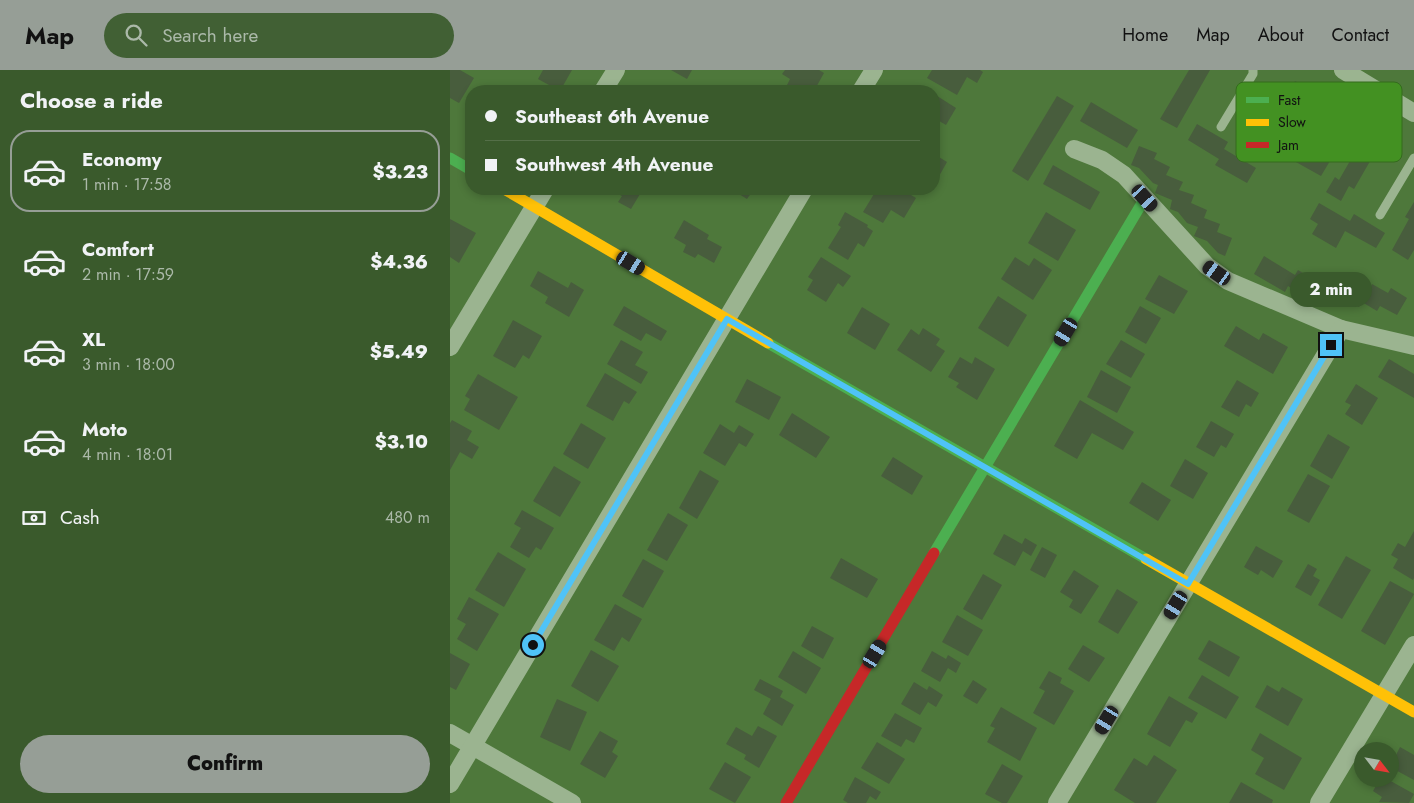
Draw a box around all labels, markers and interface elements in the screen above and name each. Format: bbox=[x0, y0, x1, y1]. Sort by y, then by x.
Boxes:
search box bbox=[104, 13, 454, 58]
text: Map bbox=[25, 18, 74, 53]
icon: search bbox=[122, 21, 150, 49]
text: Search here bbox=[162, 22, 258, 49]
text: Home bbox=[1122, 22, 1168, 48]
text: Map bbox=[1196, 22, 1230, 48]
text: About bbox=[1258, 22, 1303, 48]
text: Contact bbox=[1331, 22, 1389, 48]
legend bbox=[1236, 82, 1402, 162]
text: Choose a ride bbox=[20, 84, 163, 116]
text: Fast bbox=[1278, 90, 1301, 110]
text: Southeast 6th Avenue bbox=[515, 103, 709, 130]
text: Slow bbox=[1278, 112, 1306, 132]
text: Jam bbox=[1276, 135, 1299, 155]
text: Economy bbox=[82, 146, 162, 173]
icon: car bbox=[22, 149, 67, 194]
text: Southwest 4th Avenue bbox=[515, 151, 713, 178]
text: $3.23 bbox=[373, 158, 428, 185]
text: 1 min · 17:58 bbox=[82, 173, 172, 196]
car bbox=[1129, 182, 1160, 214]
text: Comfort bbox=[82, 236, 154, 263]
icon: car bbox=[22, 239, 67, 284]
text: $4.36 bbox=[370, 248, 428, 275]
car bbox=[614, 249, 647, 277]
car bbox=[1200, 258, 1233, 288]
text: 2 min · 17:59 bbox=[82, 263, 174, 286]
callout: 2 min bbox=[1290, 272, 1372, 308]
text: 2 min bbox=[1310, 278, 1352, 301]
car bbox=[1051, 315, 1080, 349]
text: XL bbox=[82, 326, 105, 353]
icon: car bbox=[22, 329, 67, 374]
route end bbox=[1320, 334, 1342, 356]
text: $5.49 bbox=[370, 338, 428, 365]
text: 3 min · 18:00 bbox=[82, 353, 175, 376]
text: Moto bbox=[82, 416, 127, 443]
icon: car bbox=[22, 419, 67, 464]
text: $3.10 bbox=[375, 428, 428, 455]
text: 4 min · 18:01 bbox=[82, 443, 173, 466]
icon: cash bbox=[20, 504, 48, 532]
text: Cash bbox=[60, 504, 100, 531]
text: 480 m bbox=[385, 506, 430, 529]
car bbox=[1161, 588, 1190, 622]
route start bbox=[522, 634, 544, 656]
car bbox=[860, 637, 889, 671]
car bbox=[1092, 703, 1121, 737]
button: Confirm bbox=[20, 735, 430, 793]
north arrow bbox=[1354, 742, 1399, 788]
map controls bbox=[1354, 742, 1399, 787]

